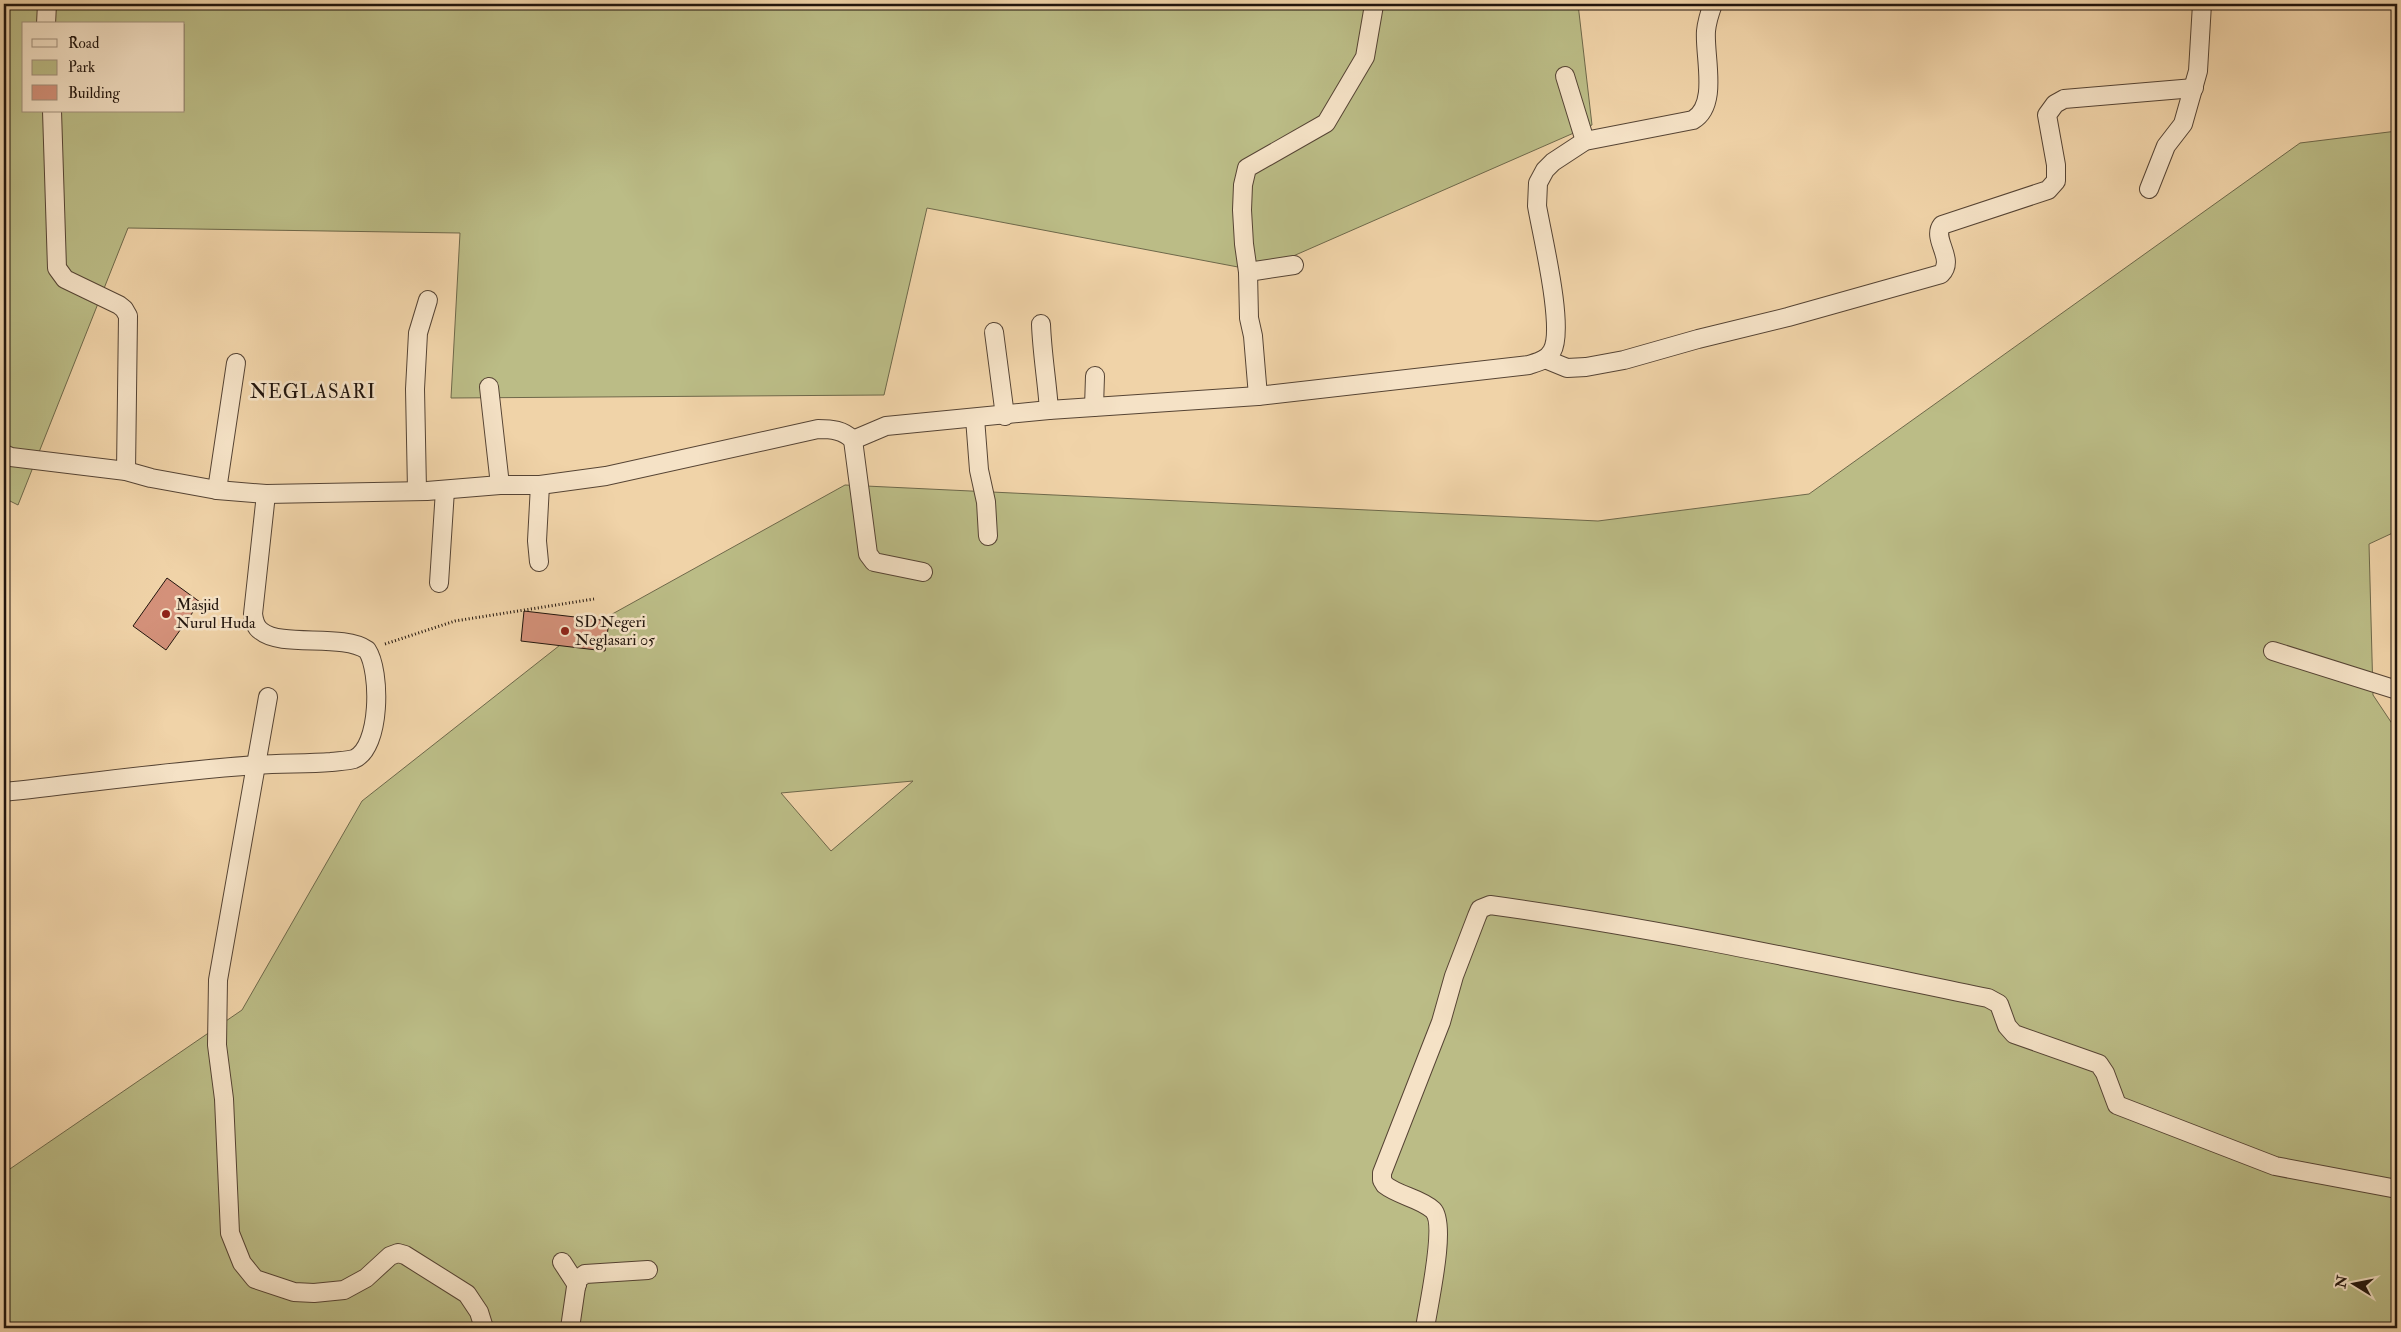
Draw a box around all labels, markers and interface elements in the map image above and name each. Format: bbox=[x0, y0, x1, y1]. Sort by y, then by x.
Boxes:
legend bbox=[22, 22, 185, 112]
text: Road bbox=[68, 34, 100, 53]
text: Park bbox=[68, 58, 95, 77]
text: Building bbox=[68, 84, 120, 103]
district label: NEGLASARI bbox=[250, 380, 376, 404]
place label: Masjid Nurul Huda bbox=[176, 595, 256, 633]
marker: Masjid Nurul Huda bbox=[160, 608, 172, 620]
place label: SD Negeri Neglasari 05 bbox=[575, 612, 655, 650]
marker: SD Negeri Neglasari 05 bbox=[559, 625, 571, 637]
north arrow bbox=[2328, 1260, 2378, 1310]
text: N bbox=[2332, 1274, 2351, 1290]

